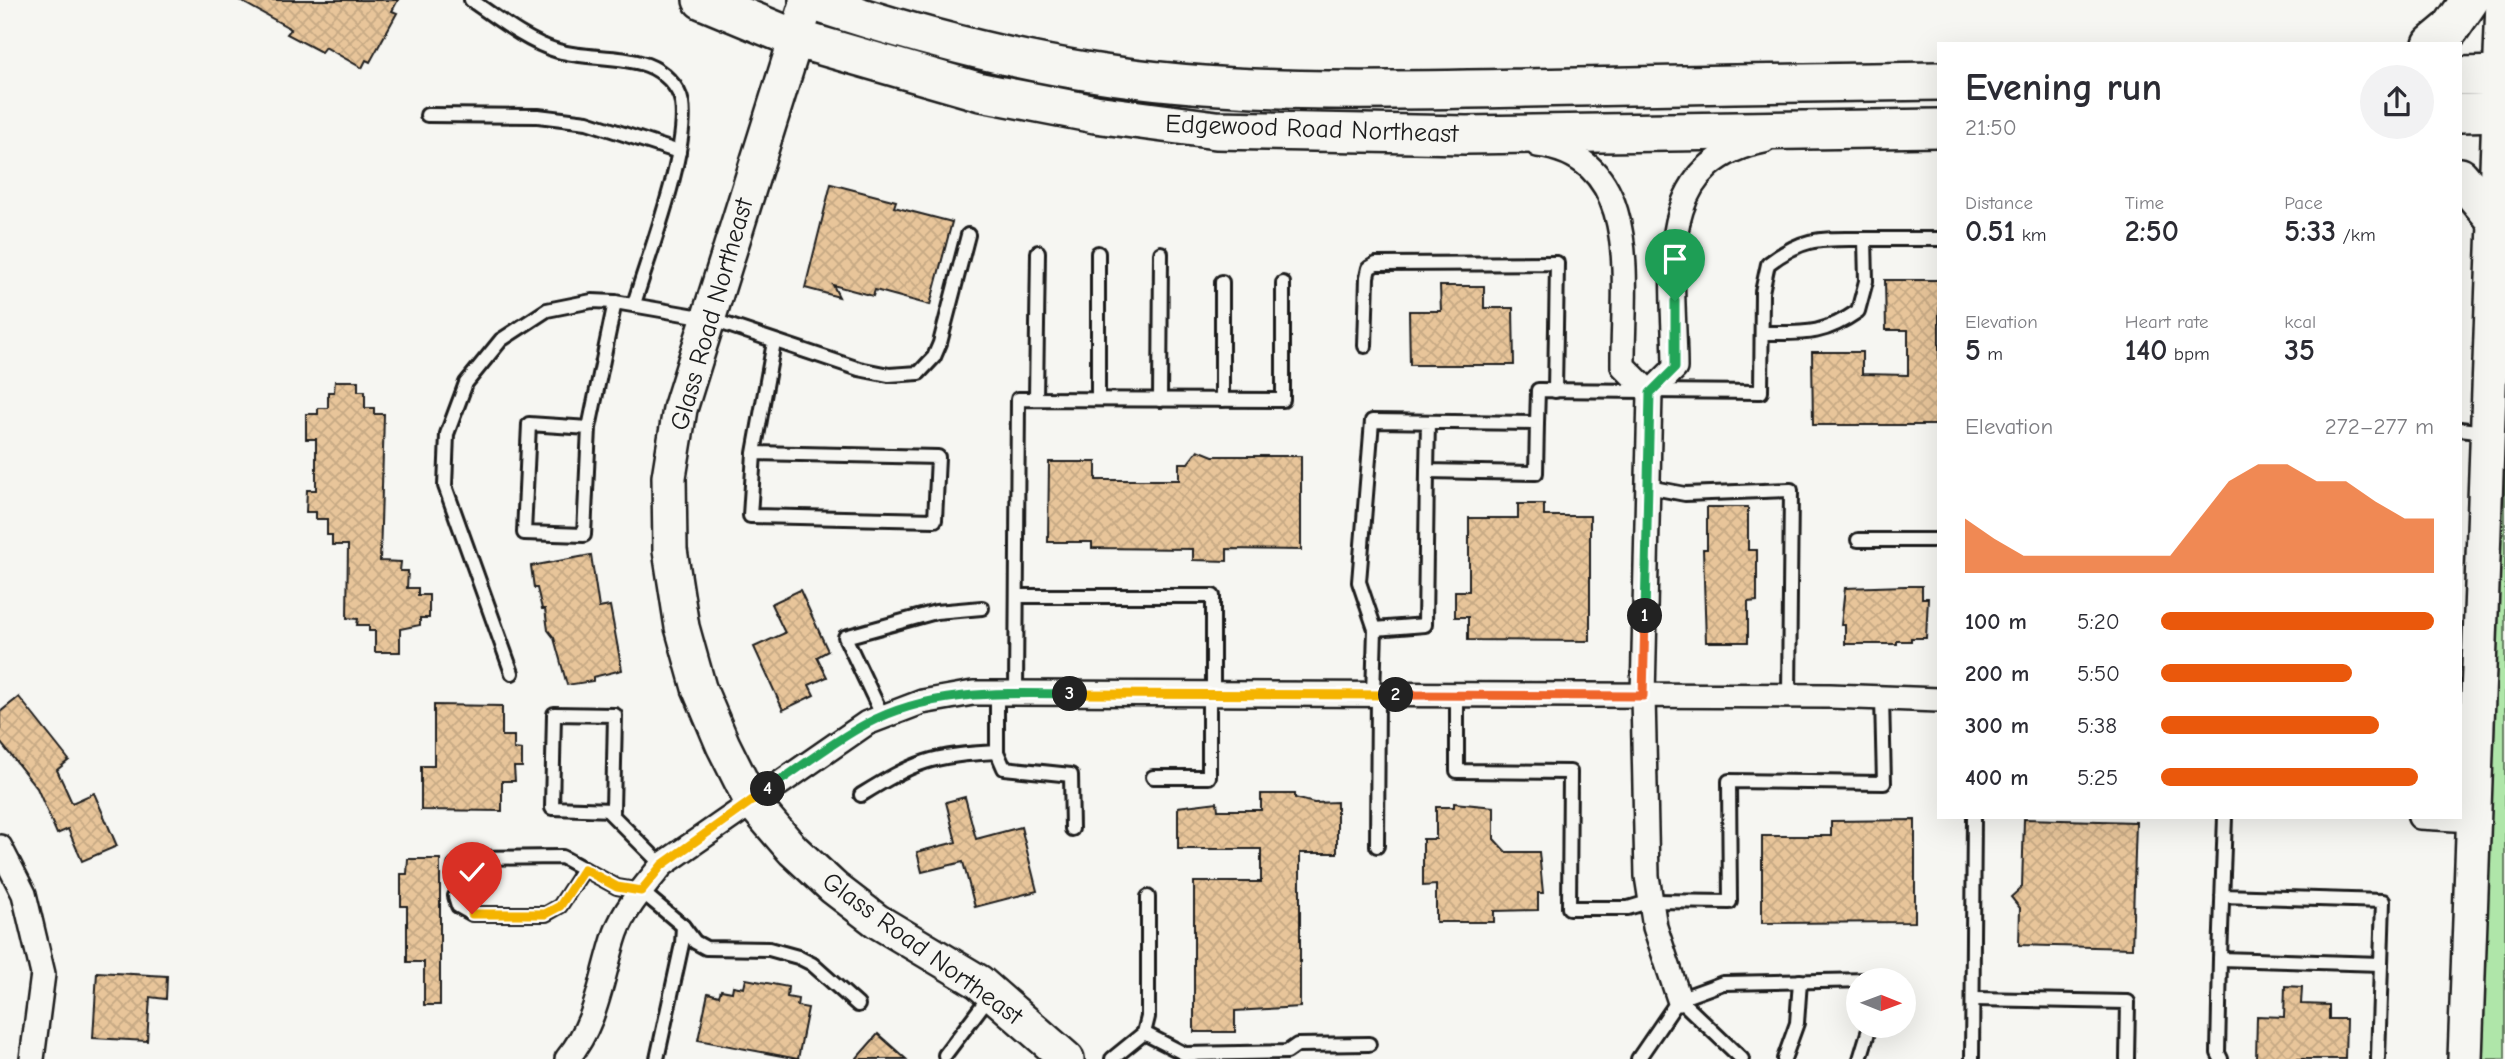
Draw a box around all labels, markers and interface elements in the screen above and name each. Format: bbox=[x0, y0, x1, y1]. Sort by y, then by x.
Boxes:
button: share bbox=[2360, 65, 2434, 139]
text: Evening run bbox=[1965, 66, 2162, 110]
street label: Edgewood Road Northeast bbox=[1165, 109, 1461, 149]
text: 21:50 bbox=[1965, 114, 2017, 141]
text: Distance bbox=[1965, 192, 2033, 214]
text: Time bbox=[2125, 192, 2164, 214]
text: Pace bbox=[2284, 192, 2323, 214]
street label: Glass Road Northeast bbox=[664, 193, 760, 434]
text: 0.51 bbox=[1965, 214, 2015, 249]
text: 2:50 bbox=[2125, 214, 2179, 249]
text: 5:33 bbox=[2284, 214, 2336, 249]
text: km bbox=[2015, 224, 2047, 246]
text: /km bbox=[2336, 224, 2376, 246]
pin bbox=[1645, 229, 1705, 301]
icon: arrive bbox=[1656, 240, 1694, 278]
text: Elevation bbox=[1965, 311, 2038, 333]
text: Heart rate bbox=[2125, 311, 2208, 333]
text: kcal bbox=[2284, 311, 2316, 333]
text: 5 bbox=[1965, 333, 1981, 368]
text: 140 bbox=[2125, 333, 2167, 368]
text: 35 bbox=[2284, 333, 2315, 368]
text: m bbox=[1981, 343, 2003, 365]
text: bpm bbox=[2167, 343, 2210, 365]
text: Elevation bbox=[1965, 413, 2053, 440]
text: 272–277 m bbox=[2325, 413, 2434, 440]
pin: 1 bbox=[1628, 598, 1662, 634]
text: 1 bbox=[1641, 604, 1648, 626]
text: 100 m bbox=[1965, 608, 2027, 635]
text: 5:20 bbox=[2077, 608, 2120, 635]
text: 200 m bbox=[1965, 660, 2029, 687]
text: 5:50 bbox=[2077, 660, 2120, 687]
pin: 3 bbox=[1052, 676, 1088, 712]
pin: 2 bbox=[1378, 678, 1414, 712]
text: 3 bbox=[1065, 682, 1074, 704]
text: 2 bbox=[1391, 683, 1400, 705]
text: 300 m bbox=[1965, 712, 2029, 739]
text: 5:38 bbox=[2077, 712, 2117, 739]
text: 400 m bbox=[1965, 764, 2029, 791]
text: 5:25 bbox=[2077, 764, 2118, 791]
pin: 4 bbox=[750, 772, 786, 806]
text: 4 bbox=[763, 777, 772, 799]
pin bbox=[442, 842, 502, 914]
icon: check bbox=[453, 853, 491, 891]
street label: Glass Road Northeast bbox=[816, 866, 1030, 1032]
north arrow bbox=[1846, 968, 1916, 1038]
map controls bbox=[1846, 968, 1916, 1038]

